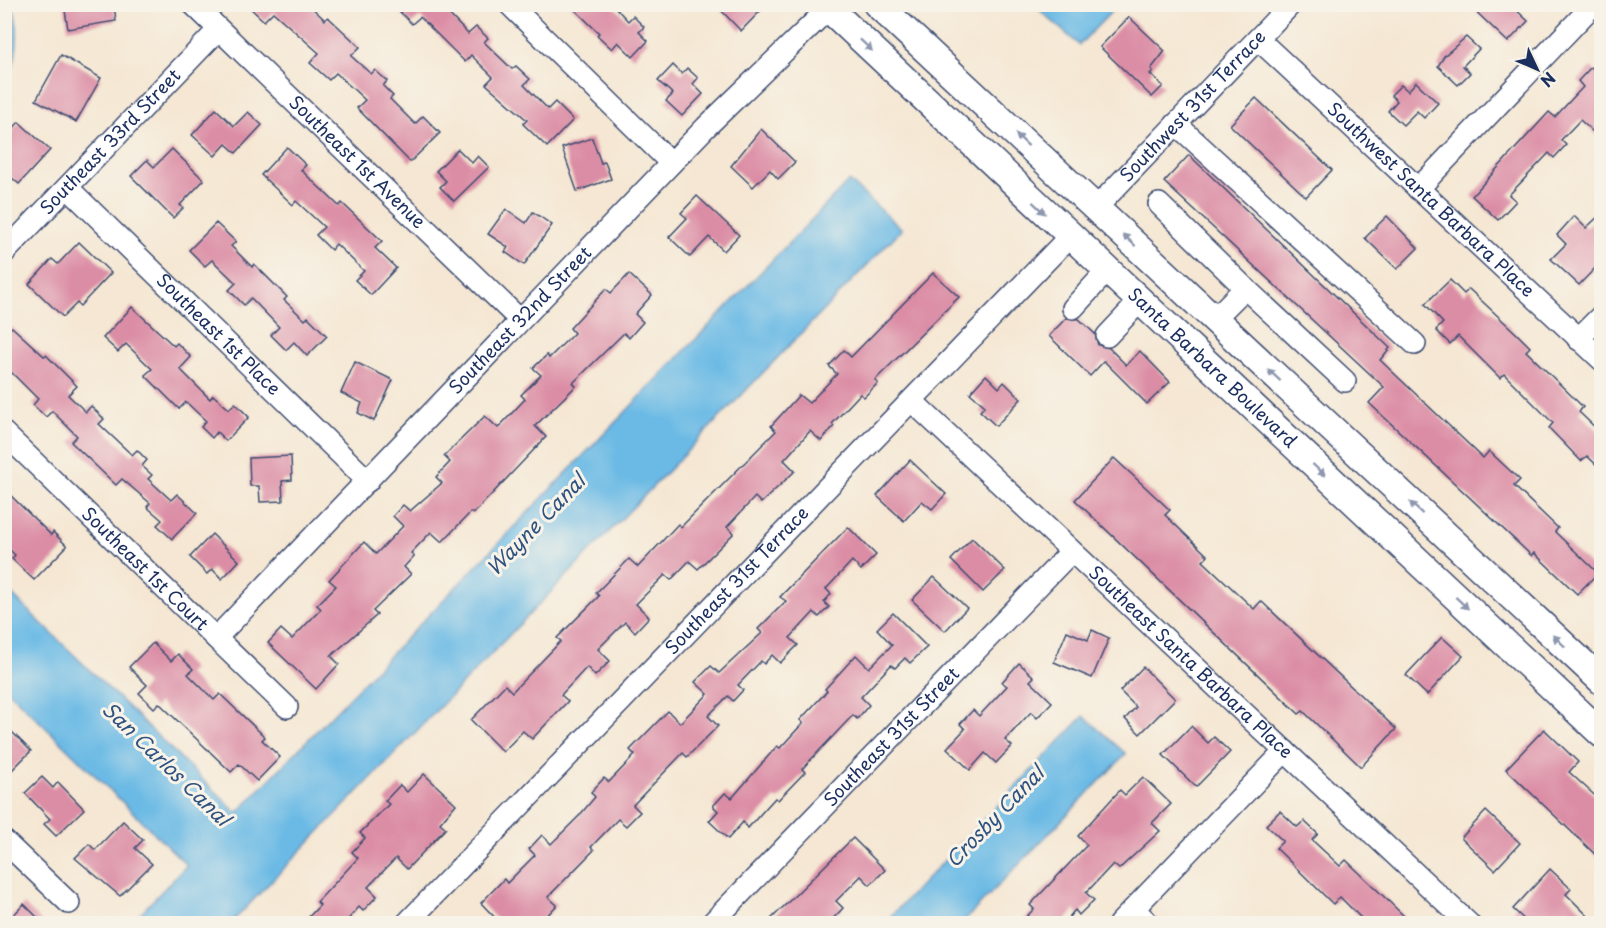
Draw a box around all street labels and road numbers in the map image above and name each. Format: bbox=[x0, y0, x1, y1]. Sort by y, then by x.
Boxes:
street label: Southwest 31st Terrace bbox=[1113, 23, 1271, 187]
street label: Southeast 33rd Street bbox=[33, 62, 186, 220]
street label: Southeast 1st Avenue bbox=[284, 89, 433, 234]
street label: Southwest Santa Barbara Place bbox=[1322, 95, 1541, 303]
street label: Southeast 32nd Street bbox=[442, 239, 597, 399]
street label: Southeast 1st Place bbox=[151, 267, 288, 401]
street label: Santa Barbara Boulevard bbox=[1122, 281, 1304, 453]
street label: Southeast 1st Court bbox=[76, 500, 215, 636]
street label: Southeast 31st Terrace bbox=[658, 500, 814, 660]
street label: Southeast Santa Barbara Place bbox=[1083, 559, 1300, 764]
street label: Southeast 31st Street bbox=[817, 660, 965, 812]

